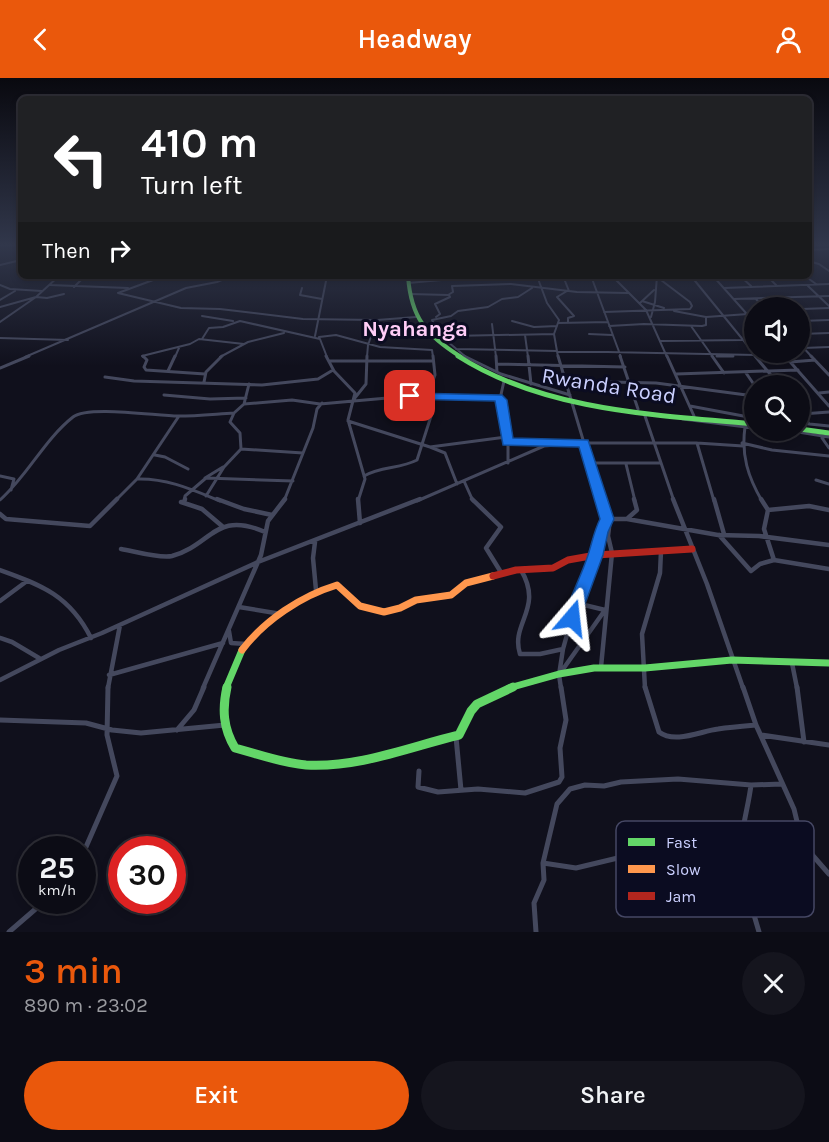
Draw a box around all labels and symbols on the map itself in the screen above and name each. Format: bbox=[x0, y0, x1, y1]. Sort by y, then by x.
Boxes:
district label: Nyahanga bbox=[362, 316, 468, 342]
street label: Rwanda Road bbox=[540, 363, 678, 409]
pin bbox=[384, 370, 435, 421]
position arrow bbox=[540, 586, 604, 650]
legend bbox=[616, 821, 814, 917]
text: Fast bbox=[666, 833, 697, 852]
speed limit sign: 30 bbox=[108, 836, 186, 914]
text: Slow bbox=[666, 860, 701, 879]
text: Jam bbox=[666, 887, 696, 906]

